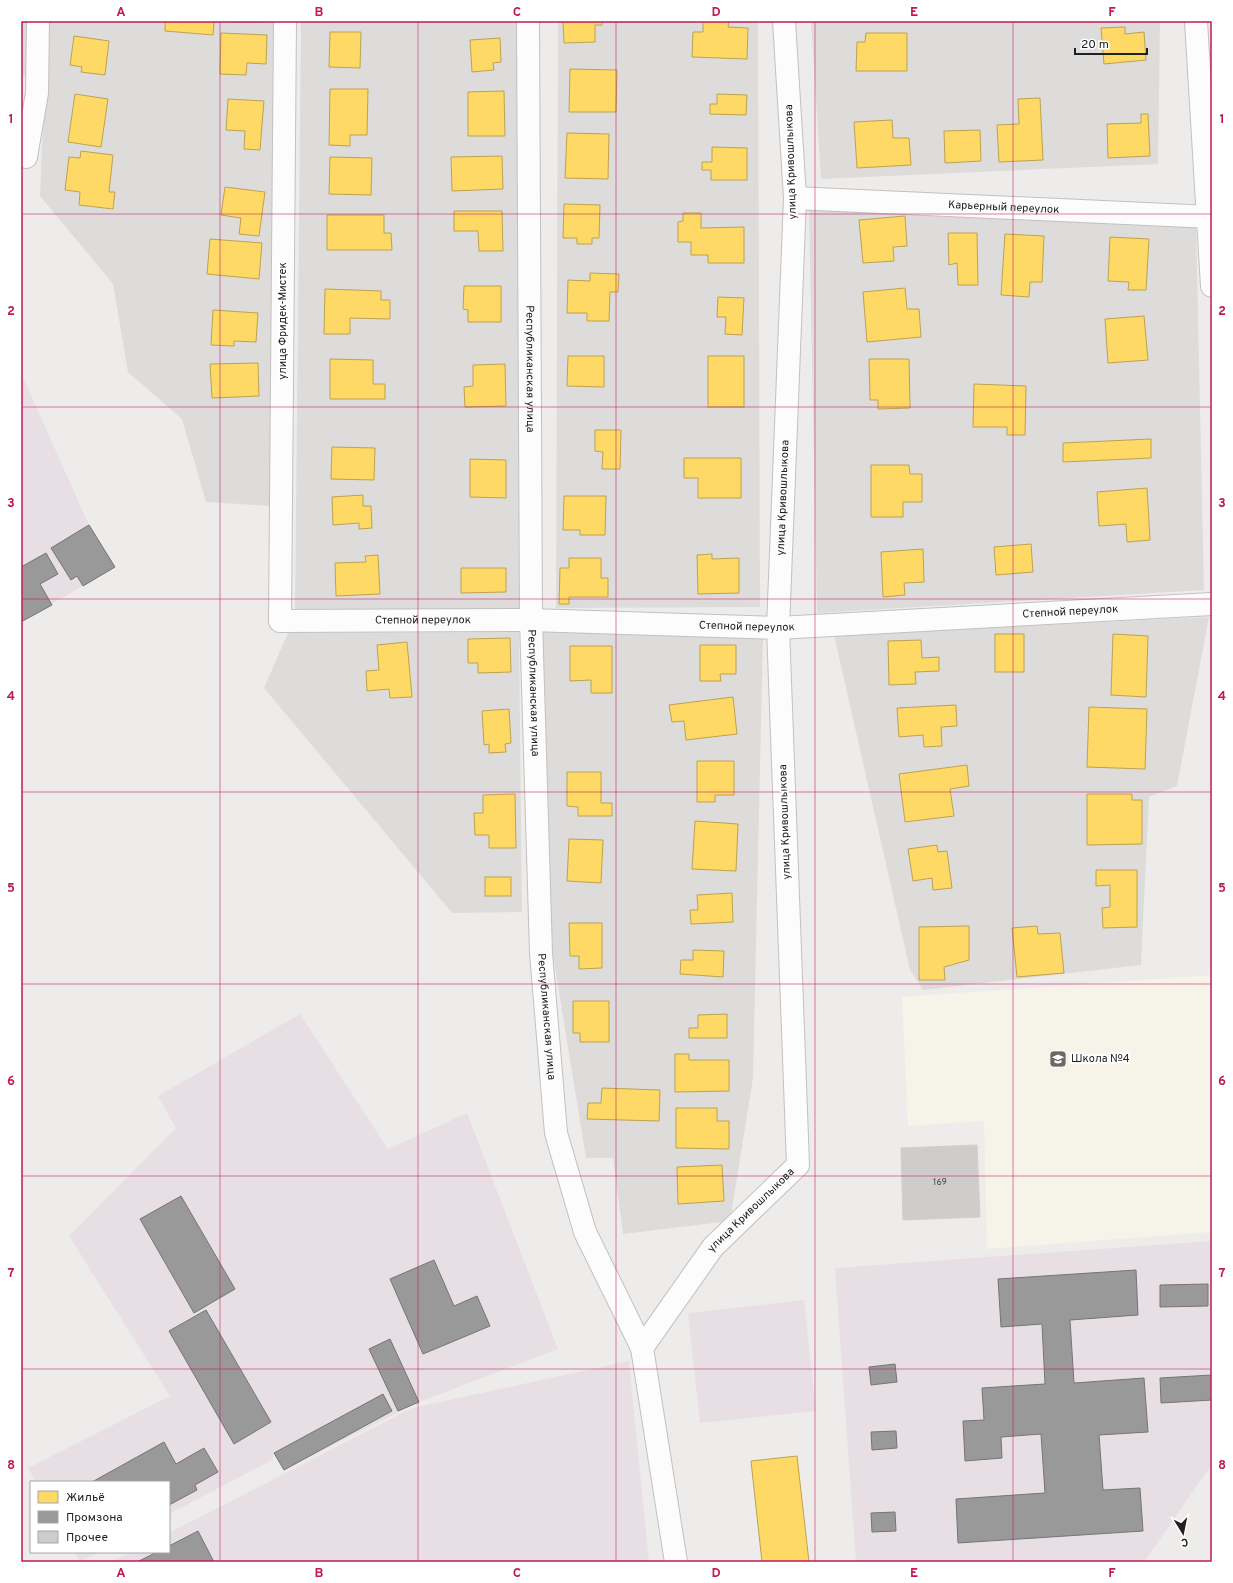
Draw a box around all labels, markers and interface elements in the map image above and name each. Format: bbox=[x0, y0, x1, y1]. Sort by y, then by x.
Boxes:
text: A bbox=[116, 5, 126, 21]
text: B bbox=[315, 5, 324, 21]
text: C bbox=[513, 5, 521, 21]
text: D bbox=[711, 5, 721, 21]
text: E bbox=[910, 5, 918, 21]
text: F bbox=[1108, 5, 1116, 21]
scale bar bbox=[1075, 30, 1147, 56]
text: 20 m bbox=[1081, 37, 1109, 53]
street label: улица Кривошлыкова bbox=[782, 104, 800, 220]
text: 1 bbox=[8, 112, 14, 128]
text: 1 bbox=[1219, 112, 1225, 128]
street label: Карьерный переулок bbox=[948, 198, 1060, 217]
street label: улица Фридек-Мистек bbox=[276, 262, 290, 380]
text: 2 bbox=[7, 304, 15, 320]
text: 2 bbox=[1218, 304, 1226, 320]
street label: Республиканская улица bbox=[522, 305, 537, 433]
street label: улица Кривошлыкова bbox=[774, 439, 792, 556]
text: 3 bbox=[7, 496, 15, 512]
text: 3 bbox=[1218, 496, 1226, 512]
street label: Степной переулок bbox=[1022, 602, 1119, 621]
street label: Степной переулок bbox=[375, 613, 471, 628]
street label: Степной переулок bbox=[699, 618, 795, 635]
street label: Республиканская улица bbox=[524, 629, 542, 757]
text: 4 bbox=[7, 689, 15, 705]
text: 4 bbox=[1218, 689, 1226, 705]
street label: улица Кривошлыкова bbox=[776, 764, 794, 880]
text: 5 bbox=[7, 881, 15, 897]
text: 5 bbox=[1218, 881, 1226, 897]
street label: Республиканская улица bbox=[534, 953, 559, 1081]
school or university icon: Школа №4 bbox=[1048, 1049, 1068, 1069]
place label: Школа №4 bbox=[1071, 1052, 1130, 1066]
text: 6 bbox=[7, 1074, 15, 1090]
text: 6 bbox=[1218, 1074, 1226, 1090]
street label: улица Кривошлыкова bbox=[704, 1165, 798, 1255]
house number: 169 bbox=[933, 1177, 947, 1188]
text: 7 bbox=[8, 1266, 15, 1282]
text: 7 bbox=[1219, 1266, 1226, 1282]
text: 8 bbox=[7, 1458, 15, 1474]
text: 8 bbox=[1218, 1458, 1226, 1474]
legend bbox=[30, 1481, 170, 1553]
text: Жильё bbox=[66, 1490, 105, 1506]
text: Промзона bbox=[66, 1510, 123, 1526]
north arrow bbox=[1163, 1513, 1203, 1553]
text: Прочее bbox=[66, 1530, 108, 1546]
text: С bbox=[1180, 1534, 1189, 1549]
text: A bbox=[116, 1566, 126, 1582]
text: B bbox=[315, 1566, 324, 1582]
text: C bbox=[513, 1566, 521, 1582]
text: D bbox=[711, 1566, 721, 1582]
text: E bbox=[910, 1566, 918, 1582]
text: F bbox=[1108, 1566, 1116, 1582]

